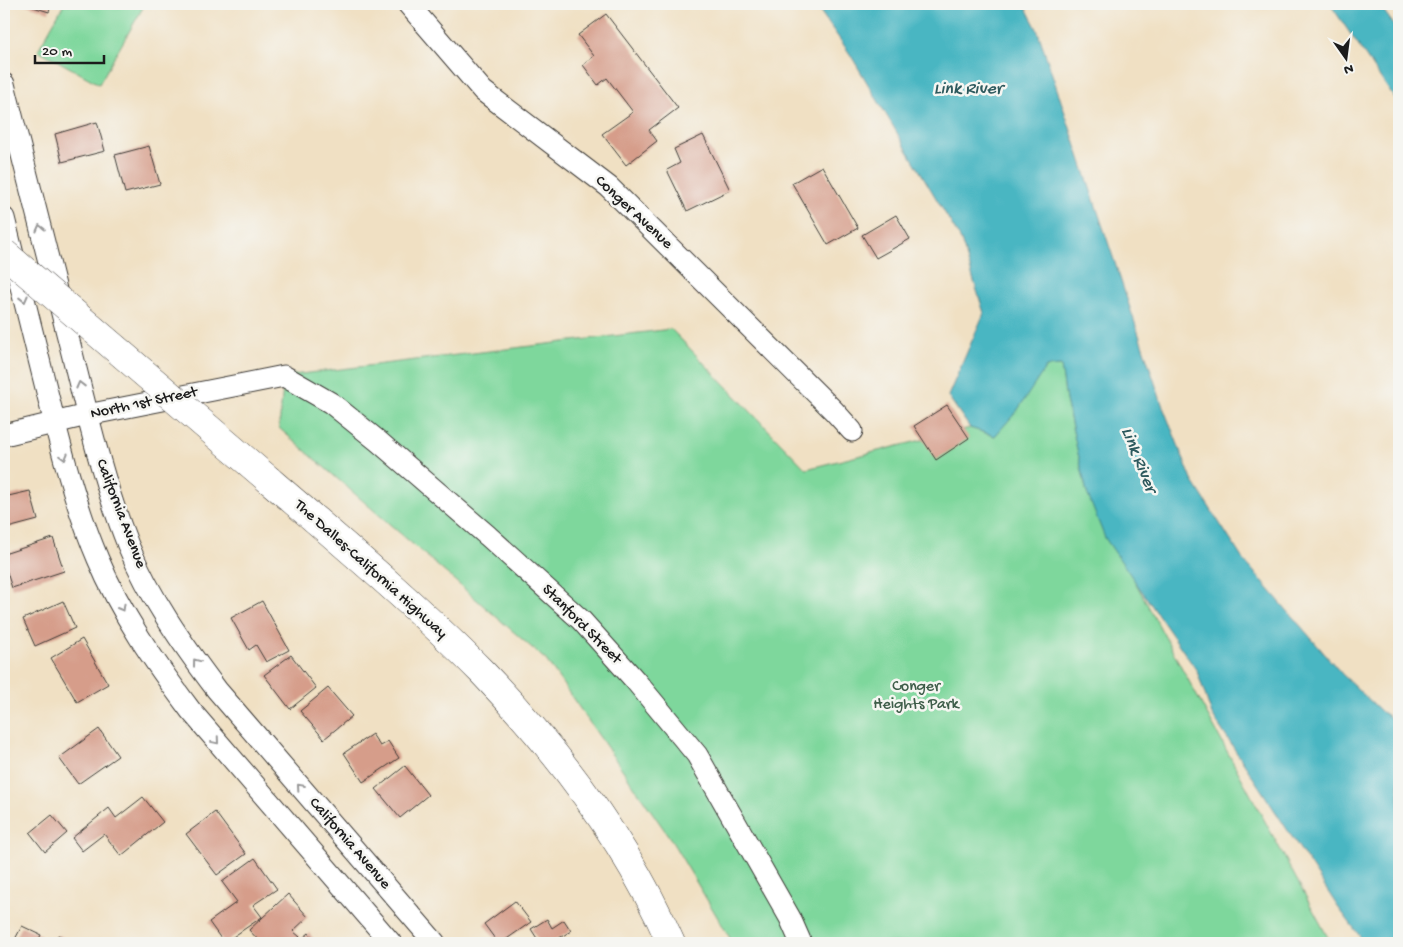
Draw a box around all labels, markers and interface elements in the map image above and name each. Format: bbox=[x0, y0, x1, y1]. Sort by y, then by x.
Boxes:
scale bar bbox=[35, 32, 104, 64]
north arrow bbox=[1320, 32, 1370, 82]
text: 20 m bbox=[42, 43, 72, 61]
text: N bbox=[1342, 59, 1355, 78]
water label: Link River bbox=[934, 79, 1006, 100]
street label: Conger Avenue bbox=[590, 172, 676, 254]
one-way arrow bbox=[35, 223, 46, 232]
one-way arrow bbox=[18, 295, 29, 304]
one-way arrow bbox=[75, 381, 86, 390]
street label: North 1st Street bbox=[89, 383, 201, 425]
water label: Link River bbox=[1115, 424, 1162, 499]
one-way arrow bbox=[58, 453, 69, 461]
street label: California Avenue bbox=[90, 457, 150, 572]
street label: The Dalles-California Highway bbox=[289, 496, 450, 644]
street label: Stanford Street bbox=[537, 581, 626, 670]
one-way arrow bbox=[116, 603, 126, 612]
one-way arrow bbox=[193, 658, 202, 668]
park label: Conger Heights Park bbox=[873, 678, 961, 715]
one-way arrow bbox=[210, 735, 219, 744]
one-way arrow bbox=[297, 784, 306, 793]
street label: California Avenue bbox=[304, 794, 394, 894]

